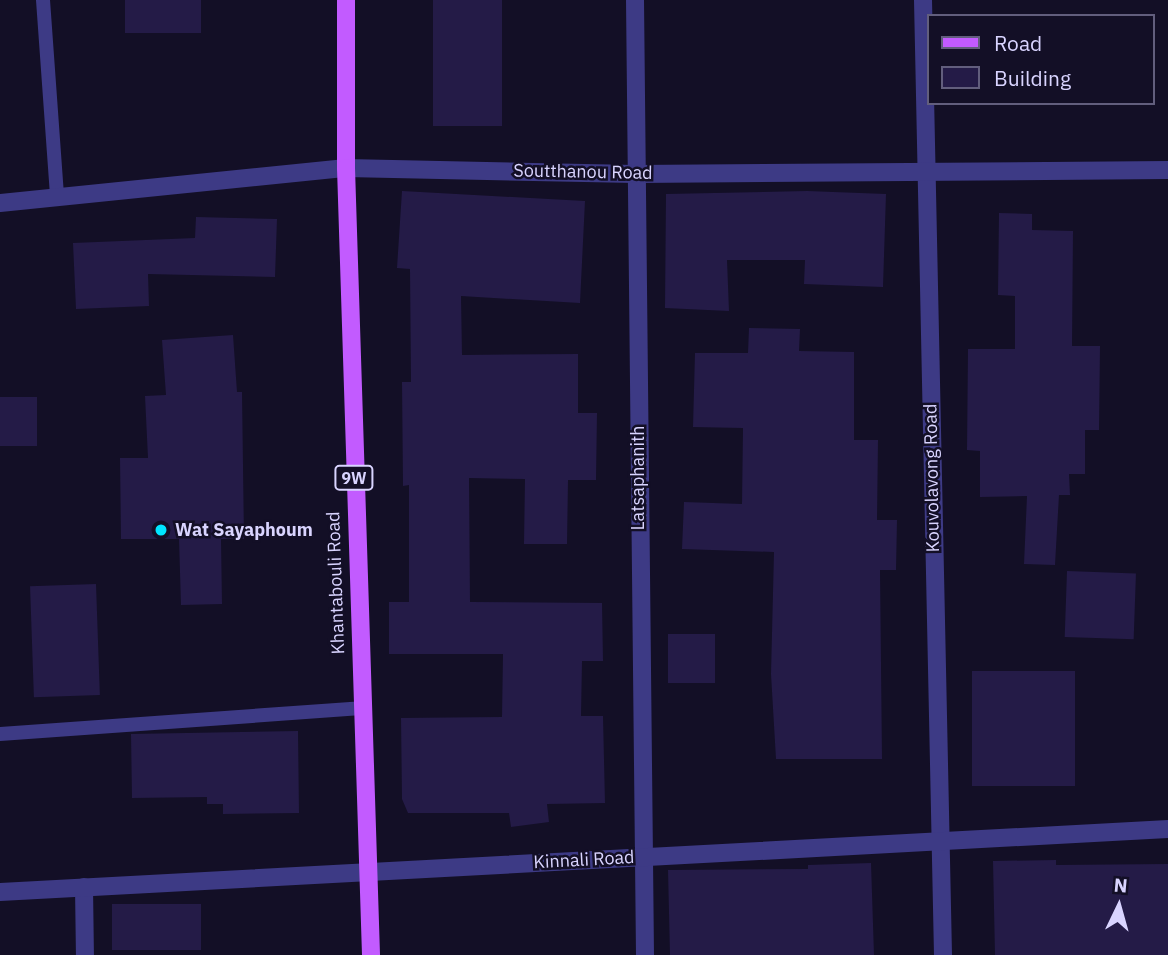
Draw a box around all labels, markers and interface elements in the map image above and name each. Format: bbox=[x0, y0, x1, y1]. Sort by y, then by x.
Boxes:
legend bbox=[926, 14, 1154, 105]
text: Road bbox=[994, 29, 1042, 57]
text: Building bbox=[994, 64, 1071, 92]
street label: Soutthanou Road bbox=[513, 160, 653, 184]
street label: Kouvolavong Road bbox=[920, 404, 944, 552]
street label: Latsaphanith bbox=[627, 426, 649, 530]
road number: 9W bbox=[333, 466, 375, 491]
street label: Khantabouli Road bbox=[323, 511, 349, 655]
place label: Wat Sayaphoum bbox=[175, 519, 313, 541]
marker: Wat Sayaphoum bbox=[153, 522, 169, 538]
street label: Kinnali Road bbox=[533, 847, 635, 873]
north arrow bbox=[1084, 871, 1154, 941]
text: N bbox=[1113, 873, 1129, 898]

